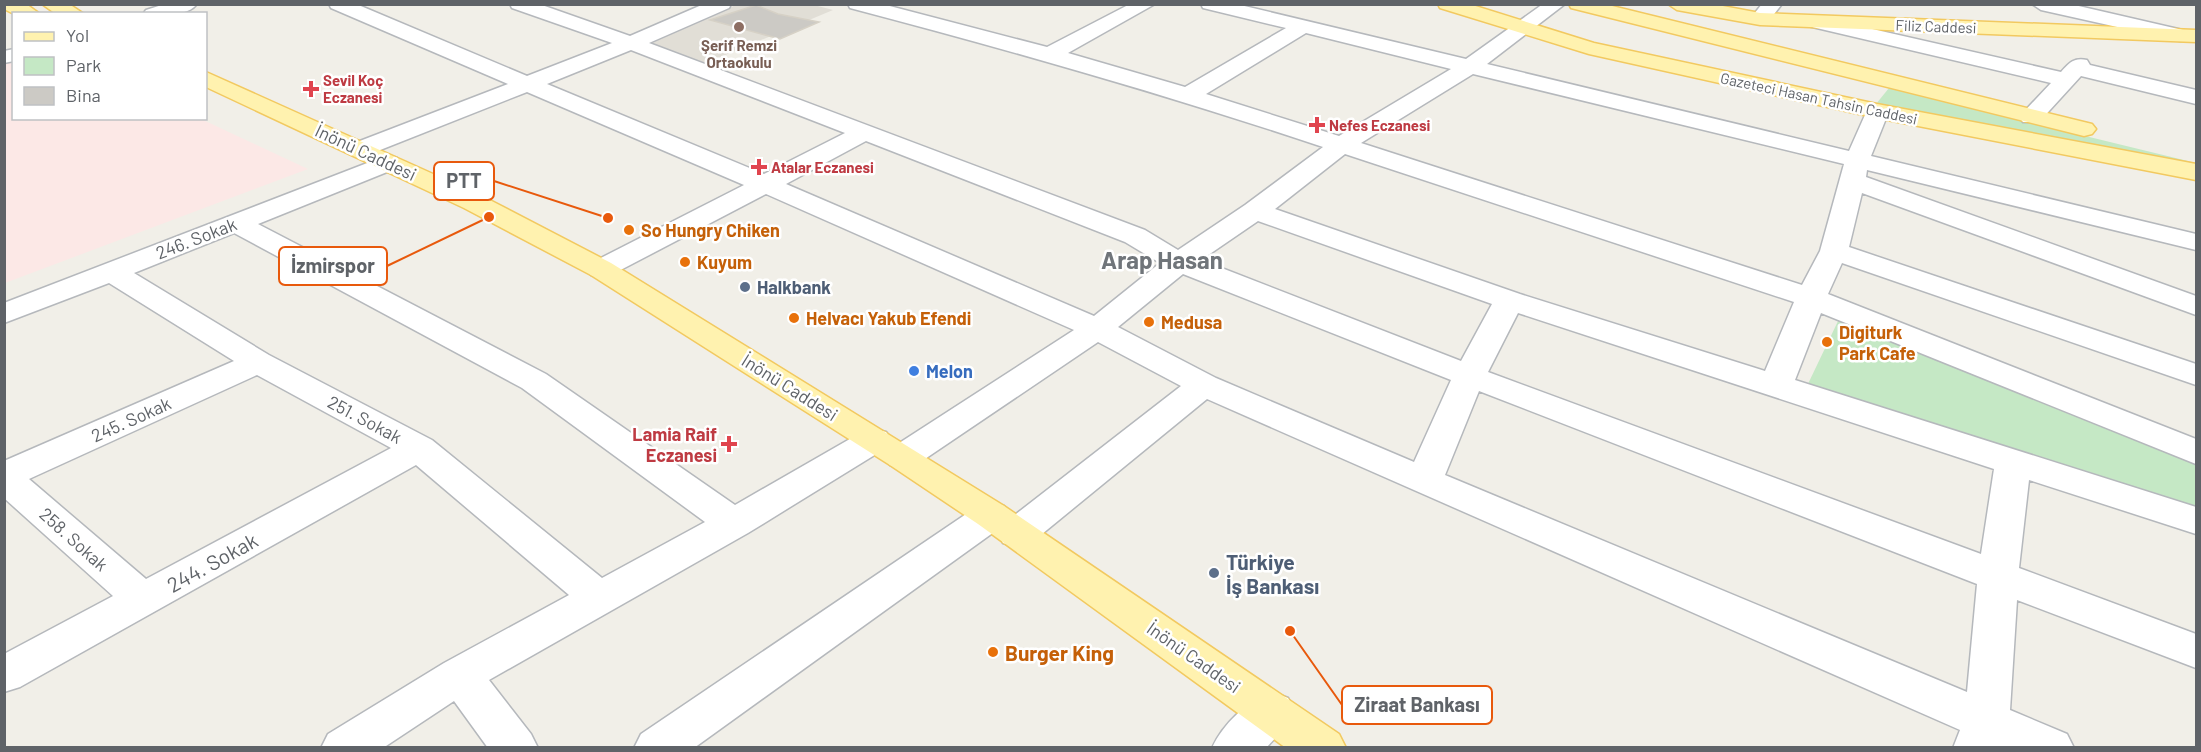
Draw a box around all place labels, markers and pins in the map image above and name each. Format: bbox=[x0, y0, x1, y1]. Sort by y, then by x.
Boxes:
marker: Şerif Remzi Ortaokulu bbox=[732, 20, 746, 34]
place label: Şerif Remzi Ortaokulu bbox=[701, 36, 777, 71]
place label: Sevil Koç Eczanesi bbox=[323, 71, 383, 106]
marker: Sevil Koç Eczanesi bbox=[304, 82, 318, 96]
place label: Nefes Eczanesi bbox=[1329, 116, 1430, 134]
marker: Nefes Eczanesi bbox=[1310, 118, 1324, 132]
place label: Atalar Eczanesi bbox=[771, 158, 874, 176]
marker: Atalar Eczanesi bbox=[752, 160, 766, 174]
callout: PTT bbox=[434, 162, 494, 200]
place label: So Hungry Chiken bbox=[641, 219, 780, 241]
marker: So Hungry Chiken bbox=[622, 223, 636, 237]
callout: İzmirspor bbox=[279, 247, 387, 285]
place label: Kuyum bbox=[697, 251, 752, 273]
marker: Kuyum bbox=[678, 255, 692, 269]
place label: Halkbank bbox=[757, 276, 831, 298]
marker: Halkbank bbox=[738, 280, 752, 294]
place label: Helvacı Yakub Efendi bbox=[806, 307, 971, 329]
marker: Helvacı Yakub Efendi bbox=[787, 311, 801, 325]
place label: Medusa bbox=[1161, 311, 1222, 333]
marker: Medusa bbox=[1142, 315, 1156, 329]
place label: Digiturk Park Cafe bbox=[1839, 321, 1916, 364]
marker: Digiturk Park Cafe bbox=[1820, 335, 1834, 349]
place label: Melon bbox=[926, 360, 973, 382]
marker: Melon bbox=[907, 364, 921, 378]
place label: Lamia Raif Eczanesi bbox=[632, 423, 717, 466]
marker: Lamia Raif Eczanesi bbox=[722, 437, 736, 451]
place label: Türkiye İş Bankası bbox=[1226, 549, 1319, 598]
marker: Türkiye İş Bankası bbox=[1207, 566, 1221, 580]
place label: Burger King bbox=[1005, 640, 1114, 665]
marker: Burger King bbox=[986, 645, 1000, 659]
callout: Ziraat Bankası bbox=[1342, 686, 1492, 724]

